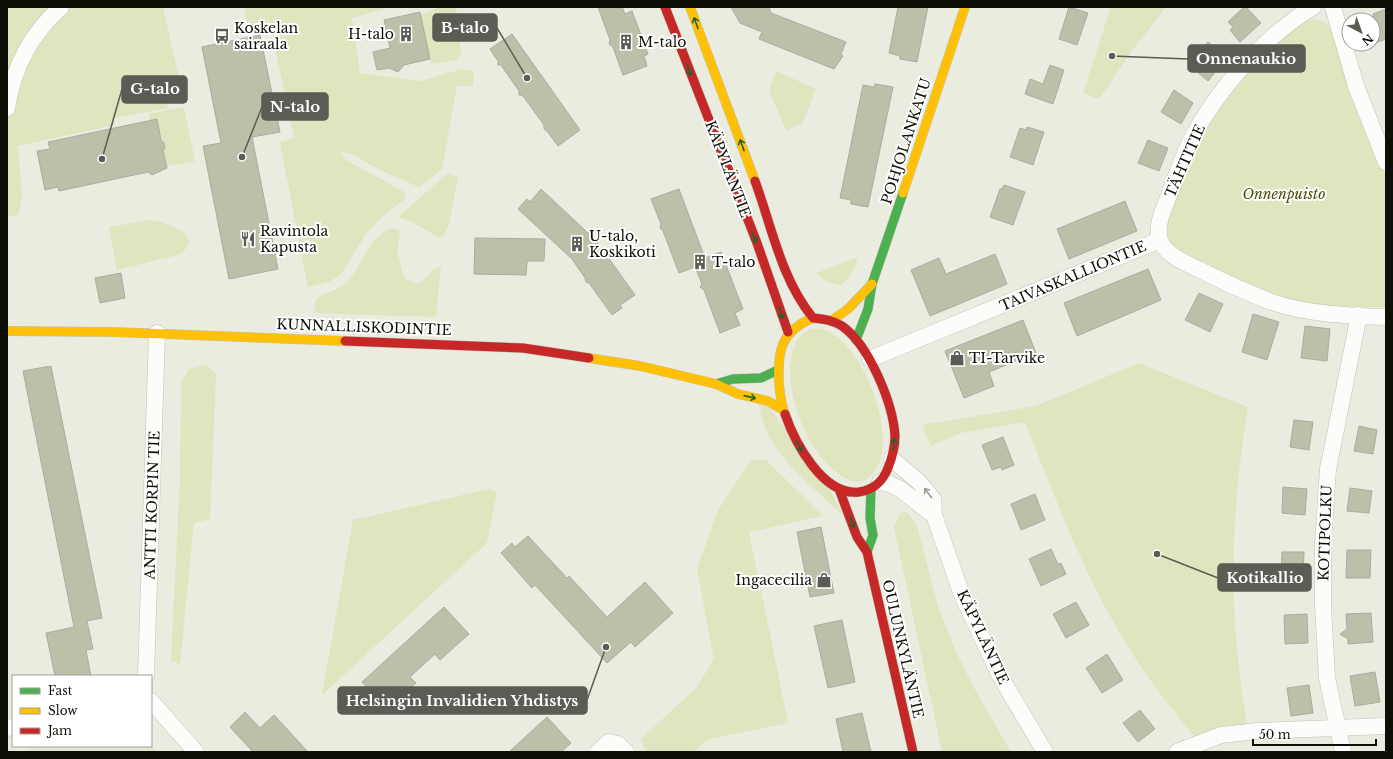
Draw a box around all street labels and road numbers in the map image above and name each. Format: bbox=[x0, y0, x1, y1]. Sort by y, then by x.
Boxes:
street label: POHJOLANKATU bbox=[877, 76, 935, 206]
street label: KÄPYLÄNTIE bbox=[701, 118, 755, 220]
street label: TÄHTITIE bbox=[1161, 122, 1209, 200]
street label: TAIVASKALLIONTIE bbox=[997, 237, 1149, 315]
street label: KUNNALLISKODINTIE bbox=[276, 315, 452, 339]
street label: ANTTI KORPIN TIE bbox=[140, 430, 164, 581]
street label: KOTIPOLKU bbox=[1314, 485, 1336, 581]
street label: OULUNKYLÄNTIE bbox=[878, 578, 928, 720]
street label: KÄPYLÄNTIE bbox=[953, 587, 1013, 687]

